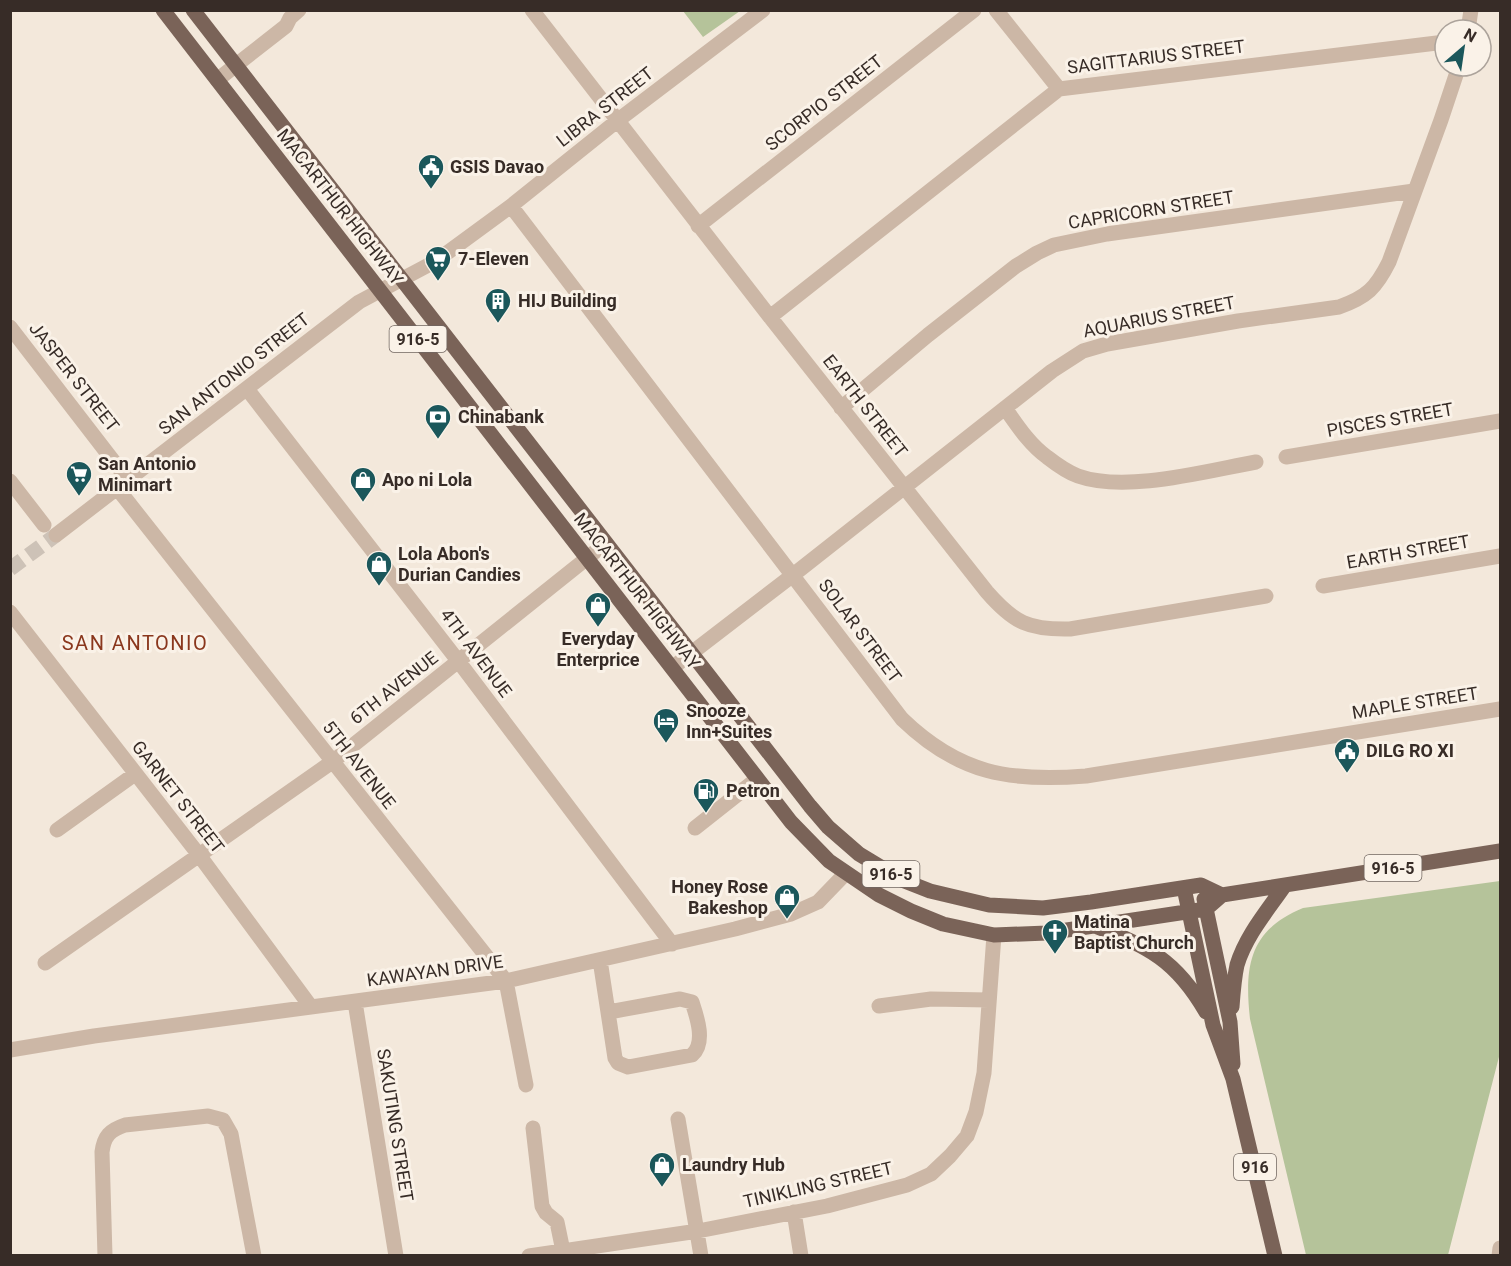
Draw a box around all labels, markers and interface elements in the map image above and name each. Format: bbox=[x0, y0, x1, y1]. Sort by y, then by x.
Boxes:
north arrow bbox=[1433, 18, 1493, 78]
text: N bbox=[1460, 24, 1480, 46]
street label: SAGITTARIUS STREET bbox=[1066, 35, 1246, 78]
street label: SCORPIO STREET bbox=[761, 50, 887, 155]
street label: LIBRA STREET bbox=[552, 62, 657, 151]
street label: MACARTHUR HIGHWAY bbox=[273, 124, 408, 289]
public building icon: GSIS Davao bbox=[416, 152, 446, 190]
place label: GSIS Davao bbox=[450, 156, 544, 177]
street label: CAPRICORN STREET bbox=[1067, 186, 1235, 233]
supermarket icon: 7-Eleven bbox=[423, 244, 453, 282]
place label: 7-Eleven bbox=[458, 248, 529, 269]
building icon: HIJ Building bbox=[483, 286, 513, 324]
place label: HIJ Building bbox=[518, 290, 617, 311]
street label: AQUARIUS STREET bbox=[1081, 291, 1237, 342]
street label: SAN ANTONIO STREET bbox=[154, 308, 313, 439]
street label: JASPER STREET bbox=[25, 318, 124, 436]
road number: 916-5 bbox=[390, 326, 446, 352]
street label: EARTH STREET bbox=[819, 350, 912, 461]
street label: PISCES STREET bbox=[1325, 398, 1455, 441]
bank icon: Chinabank bbox=[423, 402, 453, 440]
place label: Chinabank bbox=[458, 406, 544, 427]
place label: San Antonio Minimart bbox=[98, 453, 196, 495]
supermarket icon: San Antonio Minimart bbox=[64, 459, 94, 497]
shop icon: Apo ni Lola bbox=[348, 465, 378, 503]
place label: Apo ni Lola bbox=[382, 469, 473, 490]
street label: MACARTHUR HIGHWAY bbox=[570, 508, 705, 673]
street label: EARTH STREET bbox=[1345, 530, 1471, 573]
place label: Lola Abon's Durian Candies bbox=[398, 543, 521, 585]
shop icon: Lola Abon's Durian Candies bbox=[364, 549, 394, 587]
street label: SOLAR STREET bbox=[815, 575, 906, 687]
shop icon: Everyday Enterprice bbox=[583, 590, 613, 628]
street label: 4TH AVENUE bbox=[436, 604, 517, 701]
place label: Everyday Enterprice bbox=[556, 628, 640, 670]
district label: SAN ANTONIO bbox=[62, 631, 208, 655]
street label: 6TH AVENUE bbox=[346, 647, 442, 728]
street label: MAPLE STREET bbox=[1350, 682, 1480, 723]
place label: Snooze Inn+Suites bbox=[686, 700, 772, 742]
hotel icon: Snooze Inn+Suites bbox=[651, 706, 681, 744]
street label: 5TH AVENUE bbox=[319, 717, 400, 813]
street label: GARNET STREET bbox=[128, 736, 229, 857]
public building icon: DILG RO XI bbox=[1332, 736, 1362, 774]
place label: DILG RO XI bbox=[1366, 740, 1454, 761]
fuel station icon: Petron bbox=[691, 776, 721, 814]
place label: Petron bbox=[726, 780, 780, 801]
road number: 916-5 bbox=[1364, 855, 1422, 881]
road number: 916-5 bbox=[862, 861, 920, 887]
place label: Honey Rose Bakeshop bbox=[671, 876, 768, 918]
shop icon: Honey Rose Bakeshop bbox=[772, 882, 802, 920]
place label: Matina Baptist Church bbox=[1074, 911, 1194, 953]
church icon: Matina Baptist Church bbox=[1040, 917, 1070, 955]
street label: KAWAYAN DRIVE bbox=[365, 951, 504, 990]
street label: SAKUTING STREET bbox=[373, 1047, 418, 1203]
shop icon: Laundry Hub bbox=[647, 1150, 677, 1188]
place label: Laundry Hub bbox=[682, 1154, 785, 1175]
road number: 916 bbox=[1234, 1154, 1276, 1180]
street label: TINIKLING STREET bbox=[741, 1157, 895, 1212]

